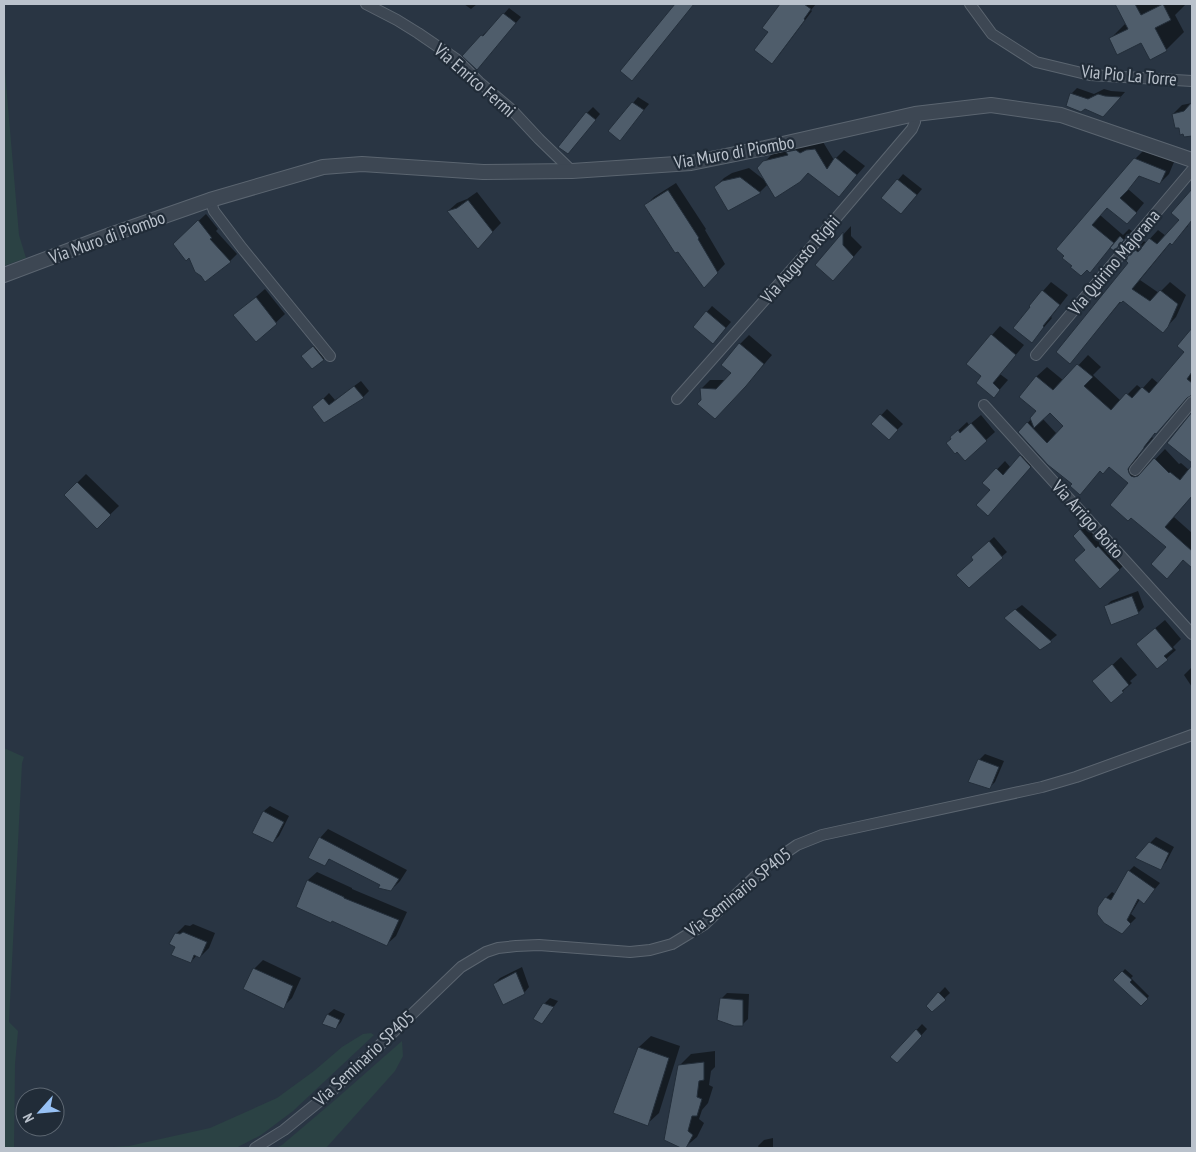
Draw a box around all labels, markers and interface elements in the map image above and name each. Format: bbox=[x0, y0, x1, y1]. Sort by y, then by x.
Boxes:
street label: Via Enrico Fermi bbox=[429, 38, 521, 122]
street label: Via Pio La Torre bbox=[1079, 59, 1178, 91]
street label: Via Muro di Piombo bbox=[671, 130, 796, 174]
street label: Via Muro di Piombo bbox=[45, 205, 168, 269]
street label: Via Quirino Majorana bbox=[1063, 205, 1165, 320]
street label: Via Augusto Righi bbox=[755, 210, 845, 309]
street label: Via Arrigo Boito bbox=[1046, 474, 1129, 563]
street label: Via Seminario SP405 bbox=[680, 842, 796, 942]
street label: Via Seminario SP405 bbox=[308, 1005, 419, 1111]
north arrow bbox=[15, 1087, 65, 1137]
text: N bbox=[19, 1110, 38, 1125]

